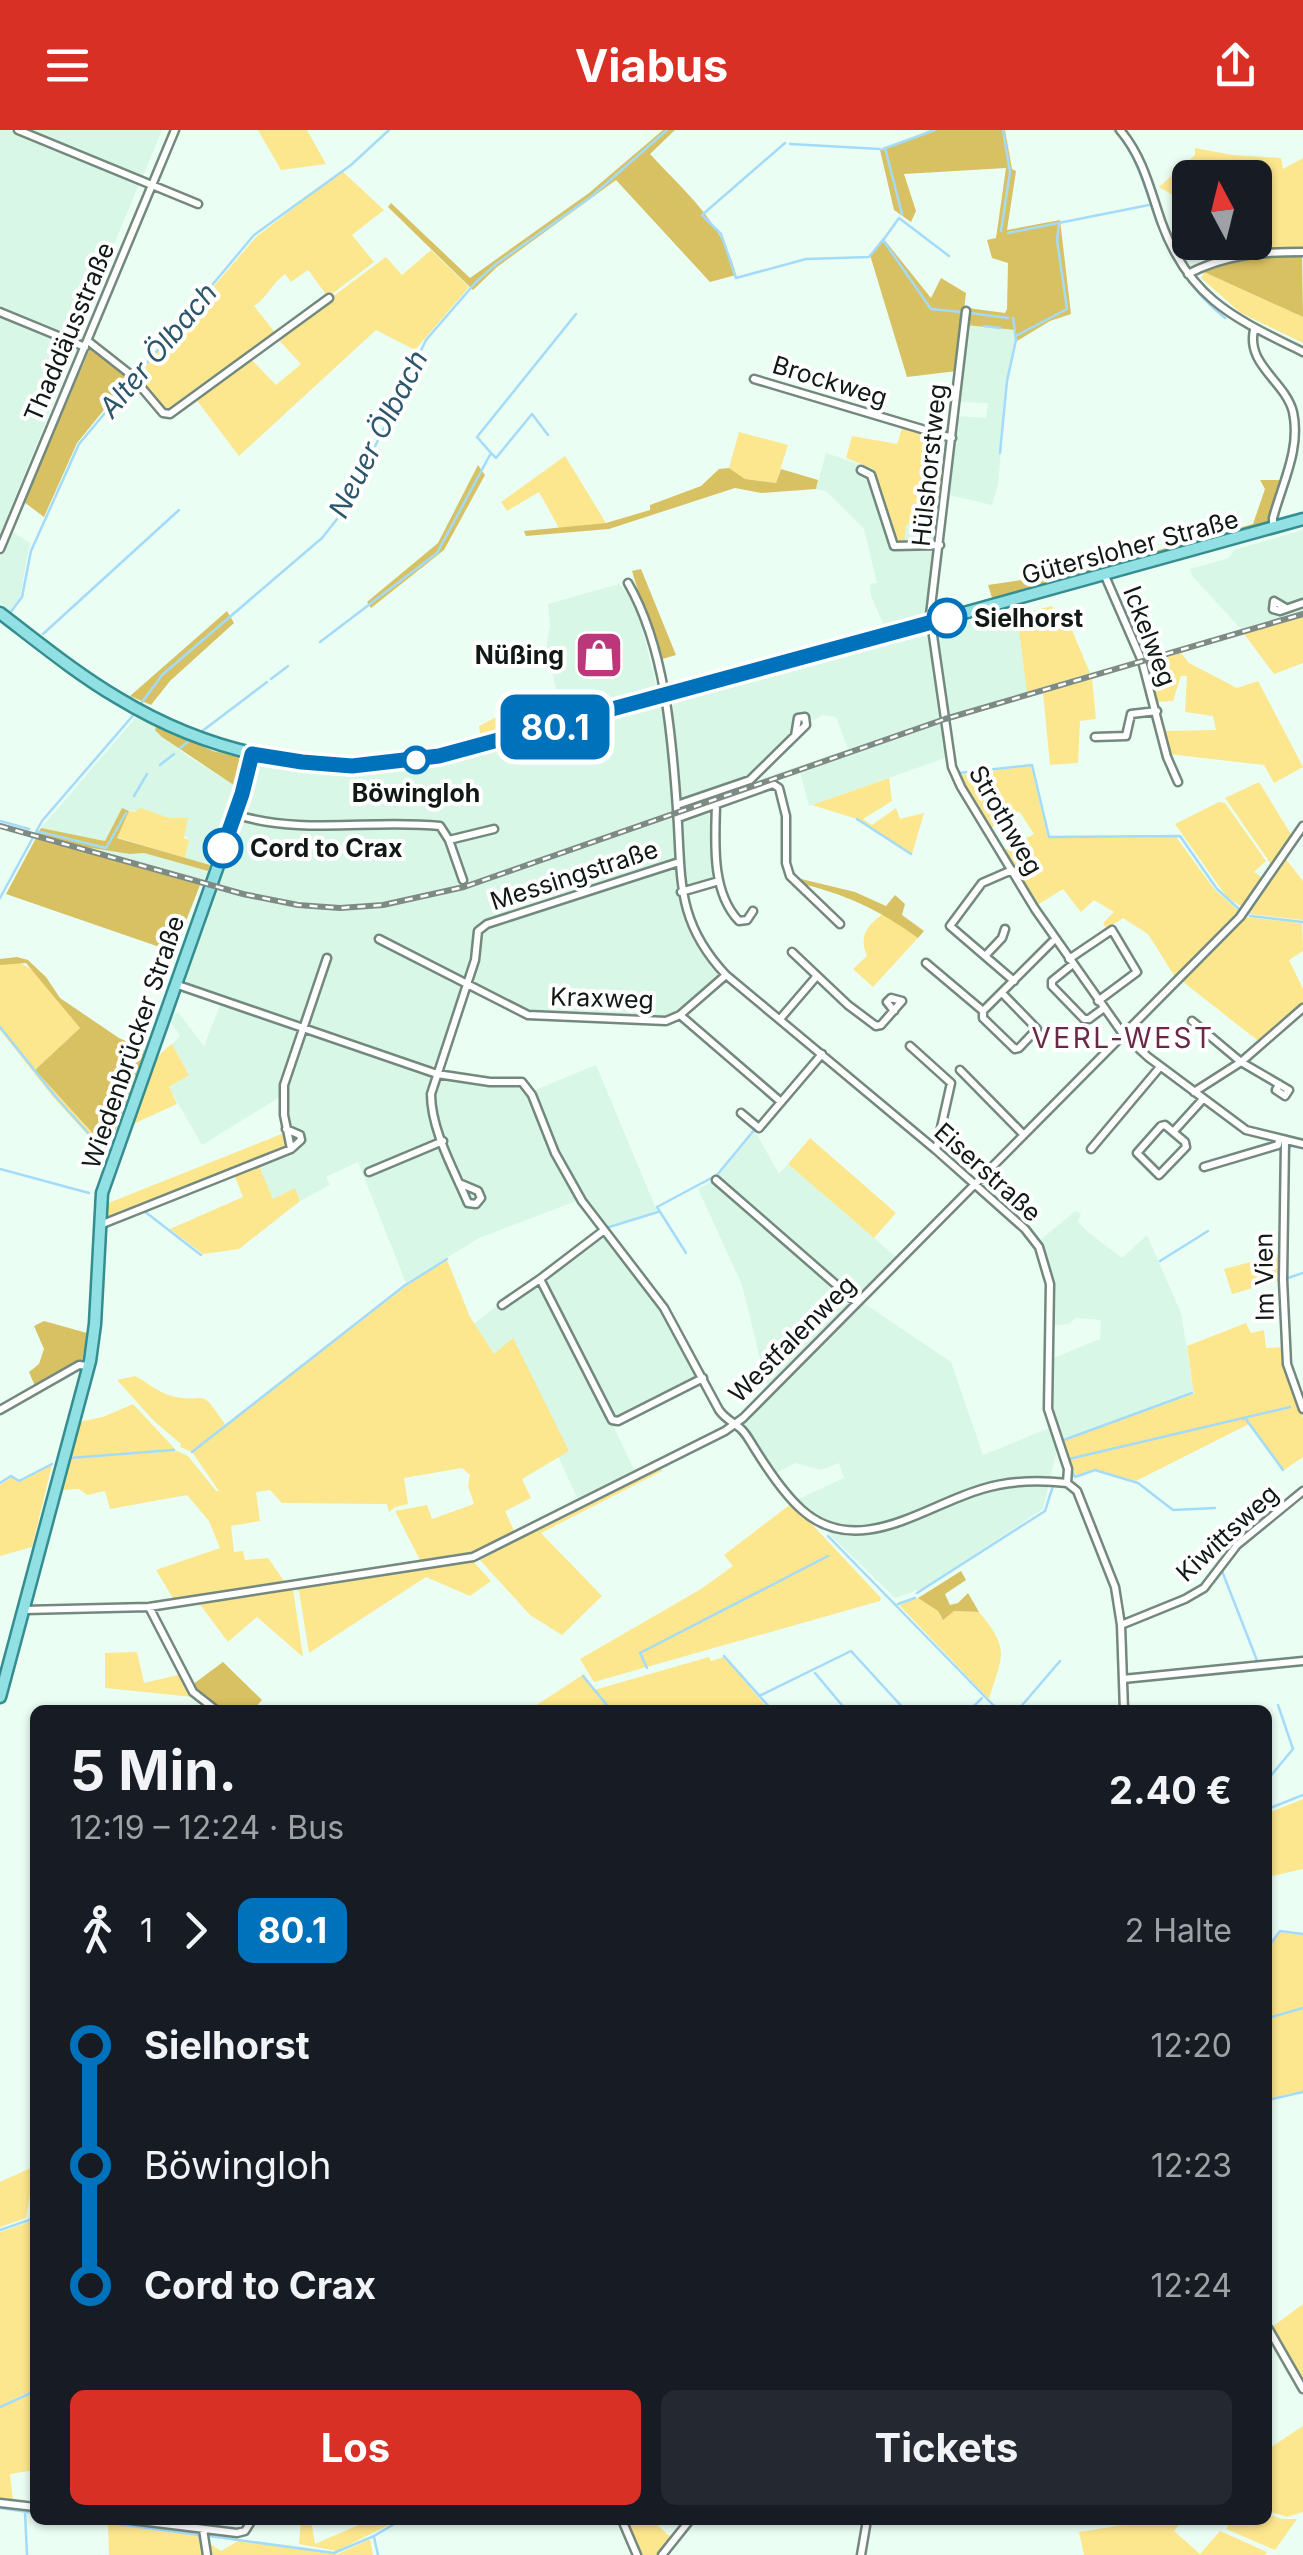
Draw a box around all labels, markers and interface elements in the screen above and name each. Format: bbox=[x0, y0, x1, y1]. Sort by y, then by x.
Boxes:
icon: menu bbox=[40, 38, 95, 93]
text: Viabus bbox=[575, 38, 728, 93]
icon: share bbox=[1208, 38, 1263, 93]
north arrow bbox=[1172, 160, 1272, 260]
map controls bbox=[1172, 160, 1272, 260]
street label: Thaddäusstraße bbox=[18, 238, 120, 426]
water label: Alter Ölbach bbox=[91, 276, 224, 425]
water label: Neuer Ölbach bbox=[321, 345, 435, 523]
street label: Brockweg bbox=[769, 349, 891, 413]
street label: Hülshorstweg bbox=[906, 382, 952, 548]
street label: Gütersloher Straße bbox=[1018, 504, 1242, 590]
street label: Ickelweg bbox=[1117, 582, 1183, 690]
marker: Sielhorst bbox=[928, 599, 966, 637]
place label: Sielhorst bbox=[974, 603, 1083, 633]
shop icon: Nüßing bbox=[573, 629, 625, 681]
place label: Nüßing bbox=[475, 640, 564, 670]
line badge: 80.1 bbox=[485, 694, 625, 760]
text: 80.1 bbox=[521, 706, 589, 748]
marker: Böwingloh bbox=[403, 747, 429, 773]
street label: Strothweg bbox=[963, 760, 1049, 880]
place label: Böwingloh bbox=[352, 778, 480, 808]
marker: Cord to Crax bbox=[204, 829, 242, 867]
place label: Cord to Crax bbox=[250, 833, 403, 863]
street label: Messingstraße bbox=[486, 834, 662, 916]
street label: Wiedenbrücker Straße bbox=[76, 912, 190, 1172]
street label: Kraxweg bbox=[550, 981, 654, 1015]
district label: VERL-WEST bbox=[1032, 1021, 1215, 1055]
street label: Eiserstraße bbox=[929, 1116, 1047, 1228]
street label: Im Vien bbox=[1248, 1233, 1280, 1321]
street label: Westfalenweg bbox=[722, 1269, 862, 1409]
street label: Kiwittsweg bbox=[1170, 1478, 1284, 1588]
text: 5 Min. bbox=[70, 1737, 237, 1803]
text: 2.40 € bbox=[1109, 1767, 1232, 1813]
text: 12:19 – 12:24 · Bus bbox=[70, 1808, 344, 1847]
icon: walk bbox=[70, 1903, 125, 1958]
icon: forward bbox=[168, 1903, 223, 1958]
text: 80.1 bbox=[258, 1909, 327, 1951]
text: 1 bbox=[140, 1911, 153, 1950]
text: 2 Halte bbox=[1125, 1911, 1232, 1950]
text: Sielhorst bbox=[144, 2022, 310, 2068]
text: 12:20 bbox=[1151, 2026, 1232, 2065]
text: Böwingloh bbox=[144, 2142, 331, 2188]
text: 12:23 bbox=[1151, 2146, 1232, 2185]
text: Cord to Crax bbox=[144, 2262, 376, 2308]
text: 12:24 bbox=[1151, 2266, 1232, 2305]
button: Los bbox=[70, 2390, 641, 2505]
button: Tickets bbox=[661, 2390, 1232, 2505]

